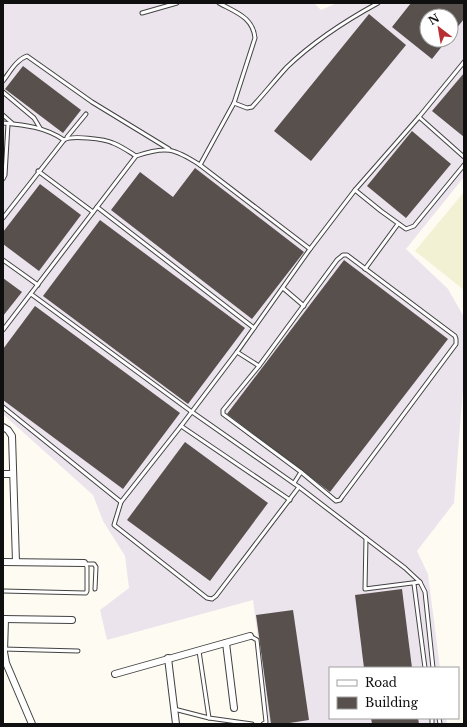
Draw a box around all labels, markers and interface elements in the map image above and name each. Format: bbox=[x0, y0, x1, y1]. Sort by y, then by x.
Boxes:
north arrow bbox=[419, 8, 459, 48]
text: N bbox=[426, 10, 442, 28]
legend bbox=[329, 667, 459, 719]
text: Road bbox=[365, 675, 397, 690]
text: Building bbox=[365, 695, 419, 710]

